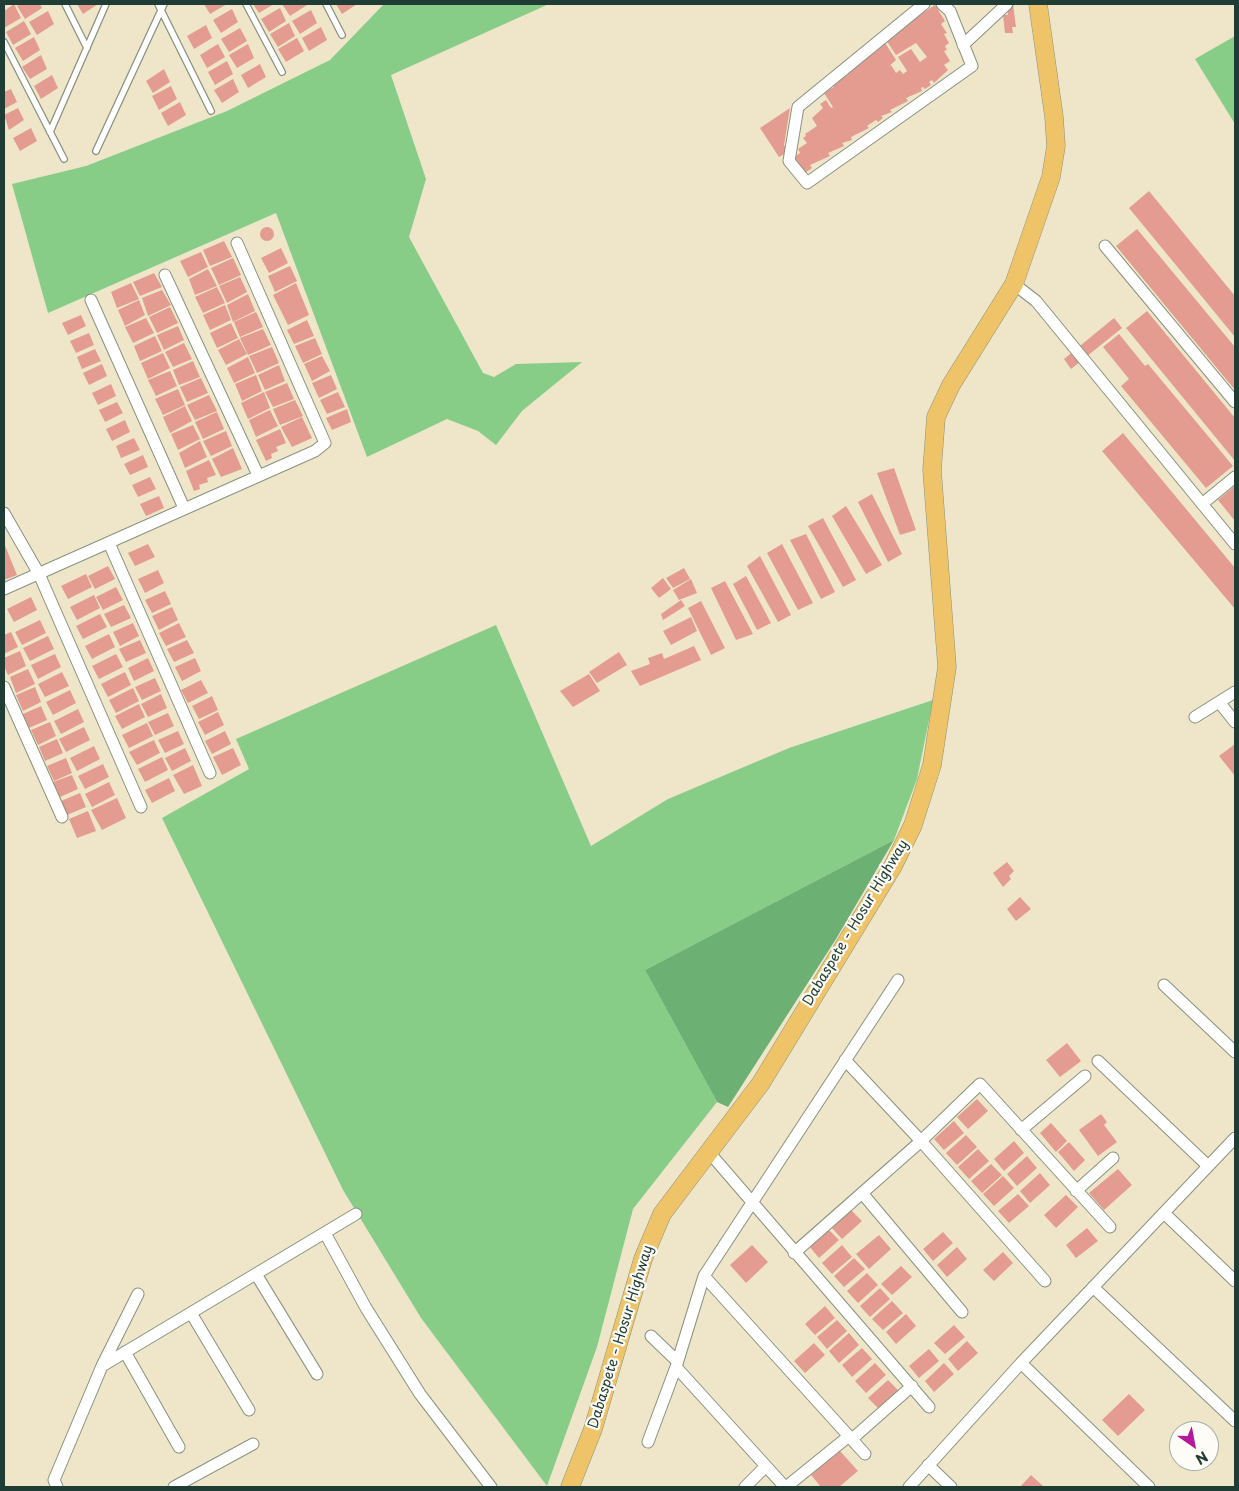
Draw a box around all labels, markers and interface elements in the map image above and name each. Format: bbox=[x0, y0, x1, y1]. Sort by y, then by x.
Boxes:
street label: Dabaspete - Hosur Highway bbox=[800, 837, 912, 1009]
street label: Dabaspete - Hosur Highway bbox=[585, 1243, 657, 1431]
north arrow bbox=[1169, 1421, 1219, 1471]
text: N bbox=[1192, 1446, 1212, 1470]

